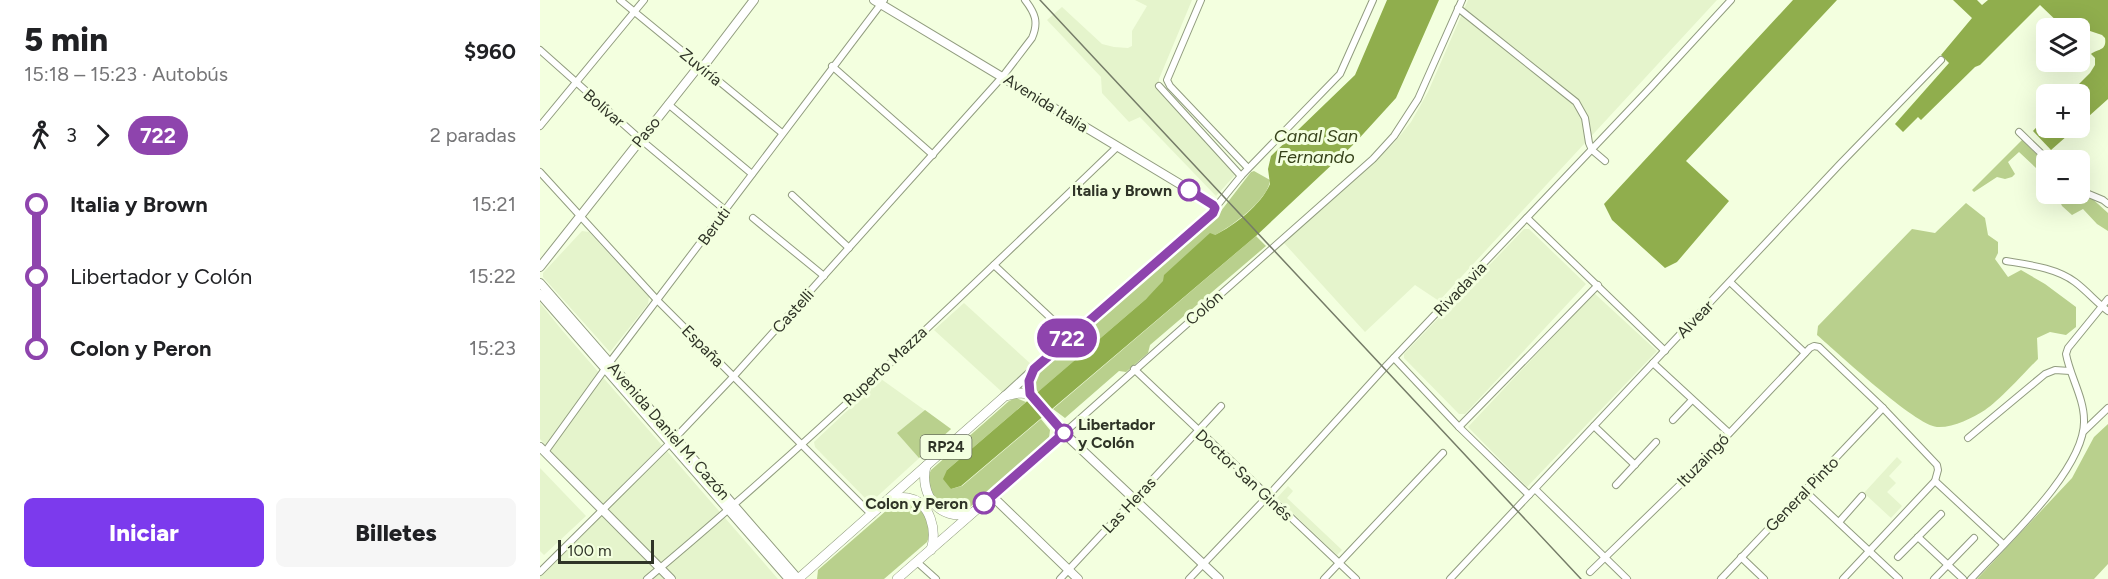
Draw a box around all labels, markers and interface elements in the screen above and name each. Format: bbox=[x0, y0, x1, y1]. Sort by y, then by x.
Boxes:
map controls bbox=[2036, 18, 2090, 204]
button: layers bbox=[2036, 18, 2090, 72]
text: 5 min bbox=[24, 20, 108, 59]
text: $960 bbox=[464, 38, 516, 65]
street label: Zuviría bbox=[676, 44, 726, 90]
text: 15:18 – 15:23 · Autobús bbox=[24, 62, 228, 86]
street label: Avenida Italia bbox=[1000, 70, 1092, 136]
button: + bbox=[2036, 84, 2090, 138]
street label: Bolívar bbox=[580, 85, 629, 131]
street label: Paso bbox=[628, 113, 664, 151]
icon: walk bbox=[24, 119, 57, 152]
icon: forward bbox=[86, 119, 119, 152]
text: 3 bbox=[66, 123, 77, 147]
text: 722 bbox=[140, 123, 176, 148]
text: 2 paradas bbox=[430, 123, 516, 147]
water label: Canal San Fernando bbox=[1274, 125, 1358, 168]
button: − bbox=[2036, 150, 2090, 204]
marker: Italia y Brown bbox=[1178, 179, 1200, 201]
place label: Italia y Brown bbox=[1072, 181, 1172, 200]
text: Italia y Brown bbox=[70, 191, 208, 218]
text: 15:21 bbox=[472, 192, 516, 216]
street label: Beruti bbox=[694, 203, 734, 249]
street label: Rivadavia bbox=[1430, 258, 1490, 320]
text: Libertador y Colón bbox=[70, 263, 252, 290]
text: 15:22 bbox=[469, 264, 516, 288]
street label: Castelli bbox=[768, 285, 818, 337]
street label: Colón bbox=[1182, 287, 1226, 329]
street label: Alvear bbox=[1673, 296, 1718, 342]
line badge: 722 bbox=[1032, 318, 1102, 358]
street label: España bbox=[678, 321, 728, 371]
street label: Ruperto Mazza bbox=[839, 322, 931, 410]
text: 722 bbox=[1049, 326, 1085, 351]
text: Colon y Peron bbox=[70, 335, 211, 362]
text: 15:23 bbox=[469, 336, 516, 360]
street label: Avenida Daniel M. Cazón bbox=[604, 358, 734, 504]
place label: Libertador y Colón bbox=[1078, 415, 1155, 452]
marker: Libertador y Colón bbox=[1055, 424, 1073, 442]
street label: Doctor San Ginés bbox=[1192, 425, 1296, 525]
street label: Ituzaingó bbox=[1673, 429, 1733, 491]
road number: RP24 bbox=[920, 435, 972, 459]
street label: General Pinto bbox=[1762, 453, 1842, 535]
street label: Las Heras bbox=[1098, 473, 1160, 537]
marker: Colon y Peron bbox=[973, 492, 995, 514]
place label: Colon y Peron bbox=[865, 494, 968, 513]
button: Iniciar bbox=[24, 498, 264, 567]
button: Billetes bbox=[276, 498, 516, 567]
scale bar bbox=[558, 537, 654, 564]
text: 100 m bbox=[567, 541, 612, 560]

